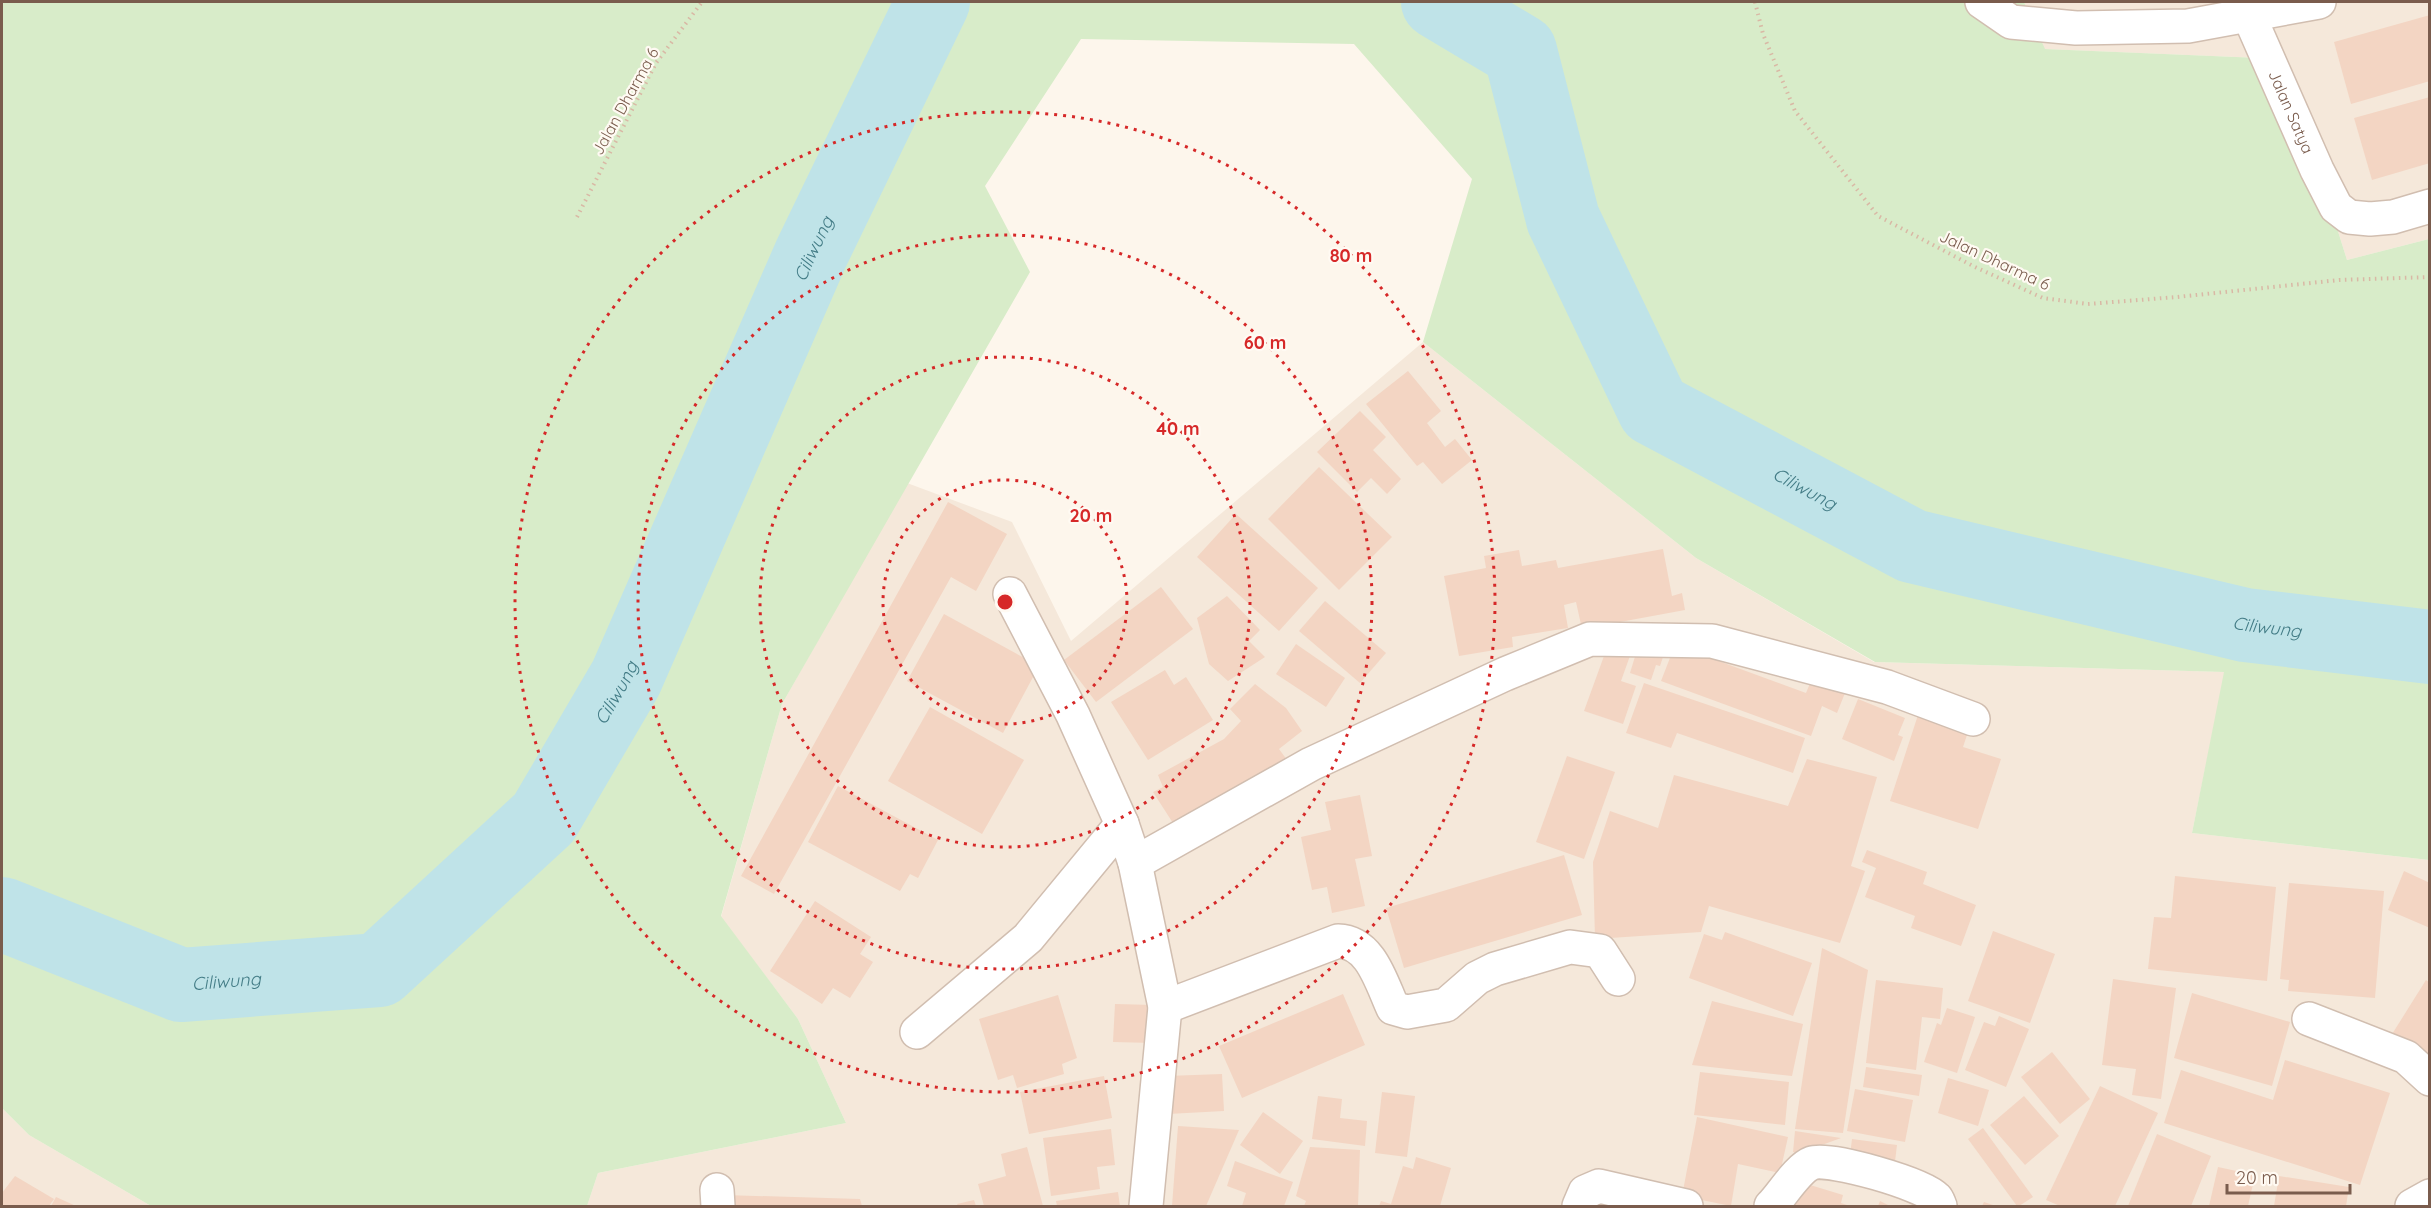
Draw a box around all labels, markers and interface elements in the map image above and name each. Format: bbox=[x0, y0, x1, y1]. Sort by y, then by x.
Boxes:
street label: Jalan Dharma 6 bbox=[587, 44, 663, 158]
street label: Jalan Satya bbox=[2264, 67, 2318, 156]
water label: Ciliwung bbox=[788, 211, 839, 285]
street label: Jalan Dharma 6 bbox=[1937, 226, 2054, 294]
text: 80 m bbox=[1330, 244, 1372, 267]
text: 60 m bbox=[1244, 331, 1286, 354]
text: 40 m bbox=[1156, 417, 1200, 440]
water label: Ciliwung bbox=[1769, 462, 1842, 516]
text: 20 m bbox=[1070, 504, 1112, 527]
centre of rings bbox=[995, 592, 1015, 612]
water label: Ciliwung bbox=[2230, 610, 2304, 643]
water label: Ciliwung bbox=[589, 656, 644, 729]
water label: Ciliwung bbox=[191, 967, 263, 995]
scale bar bbox=[2227, 1157, 2350, 1195]
text: 20 m bbox=[2236, 1166, 2278, 1189]

